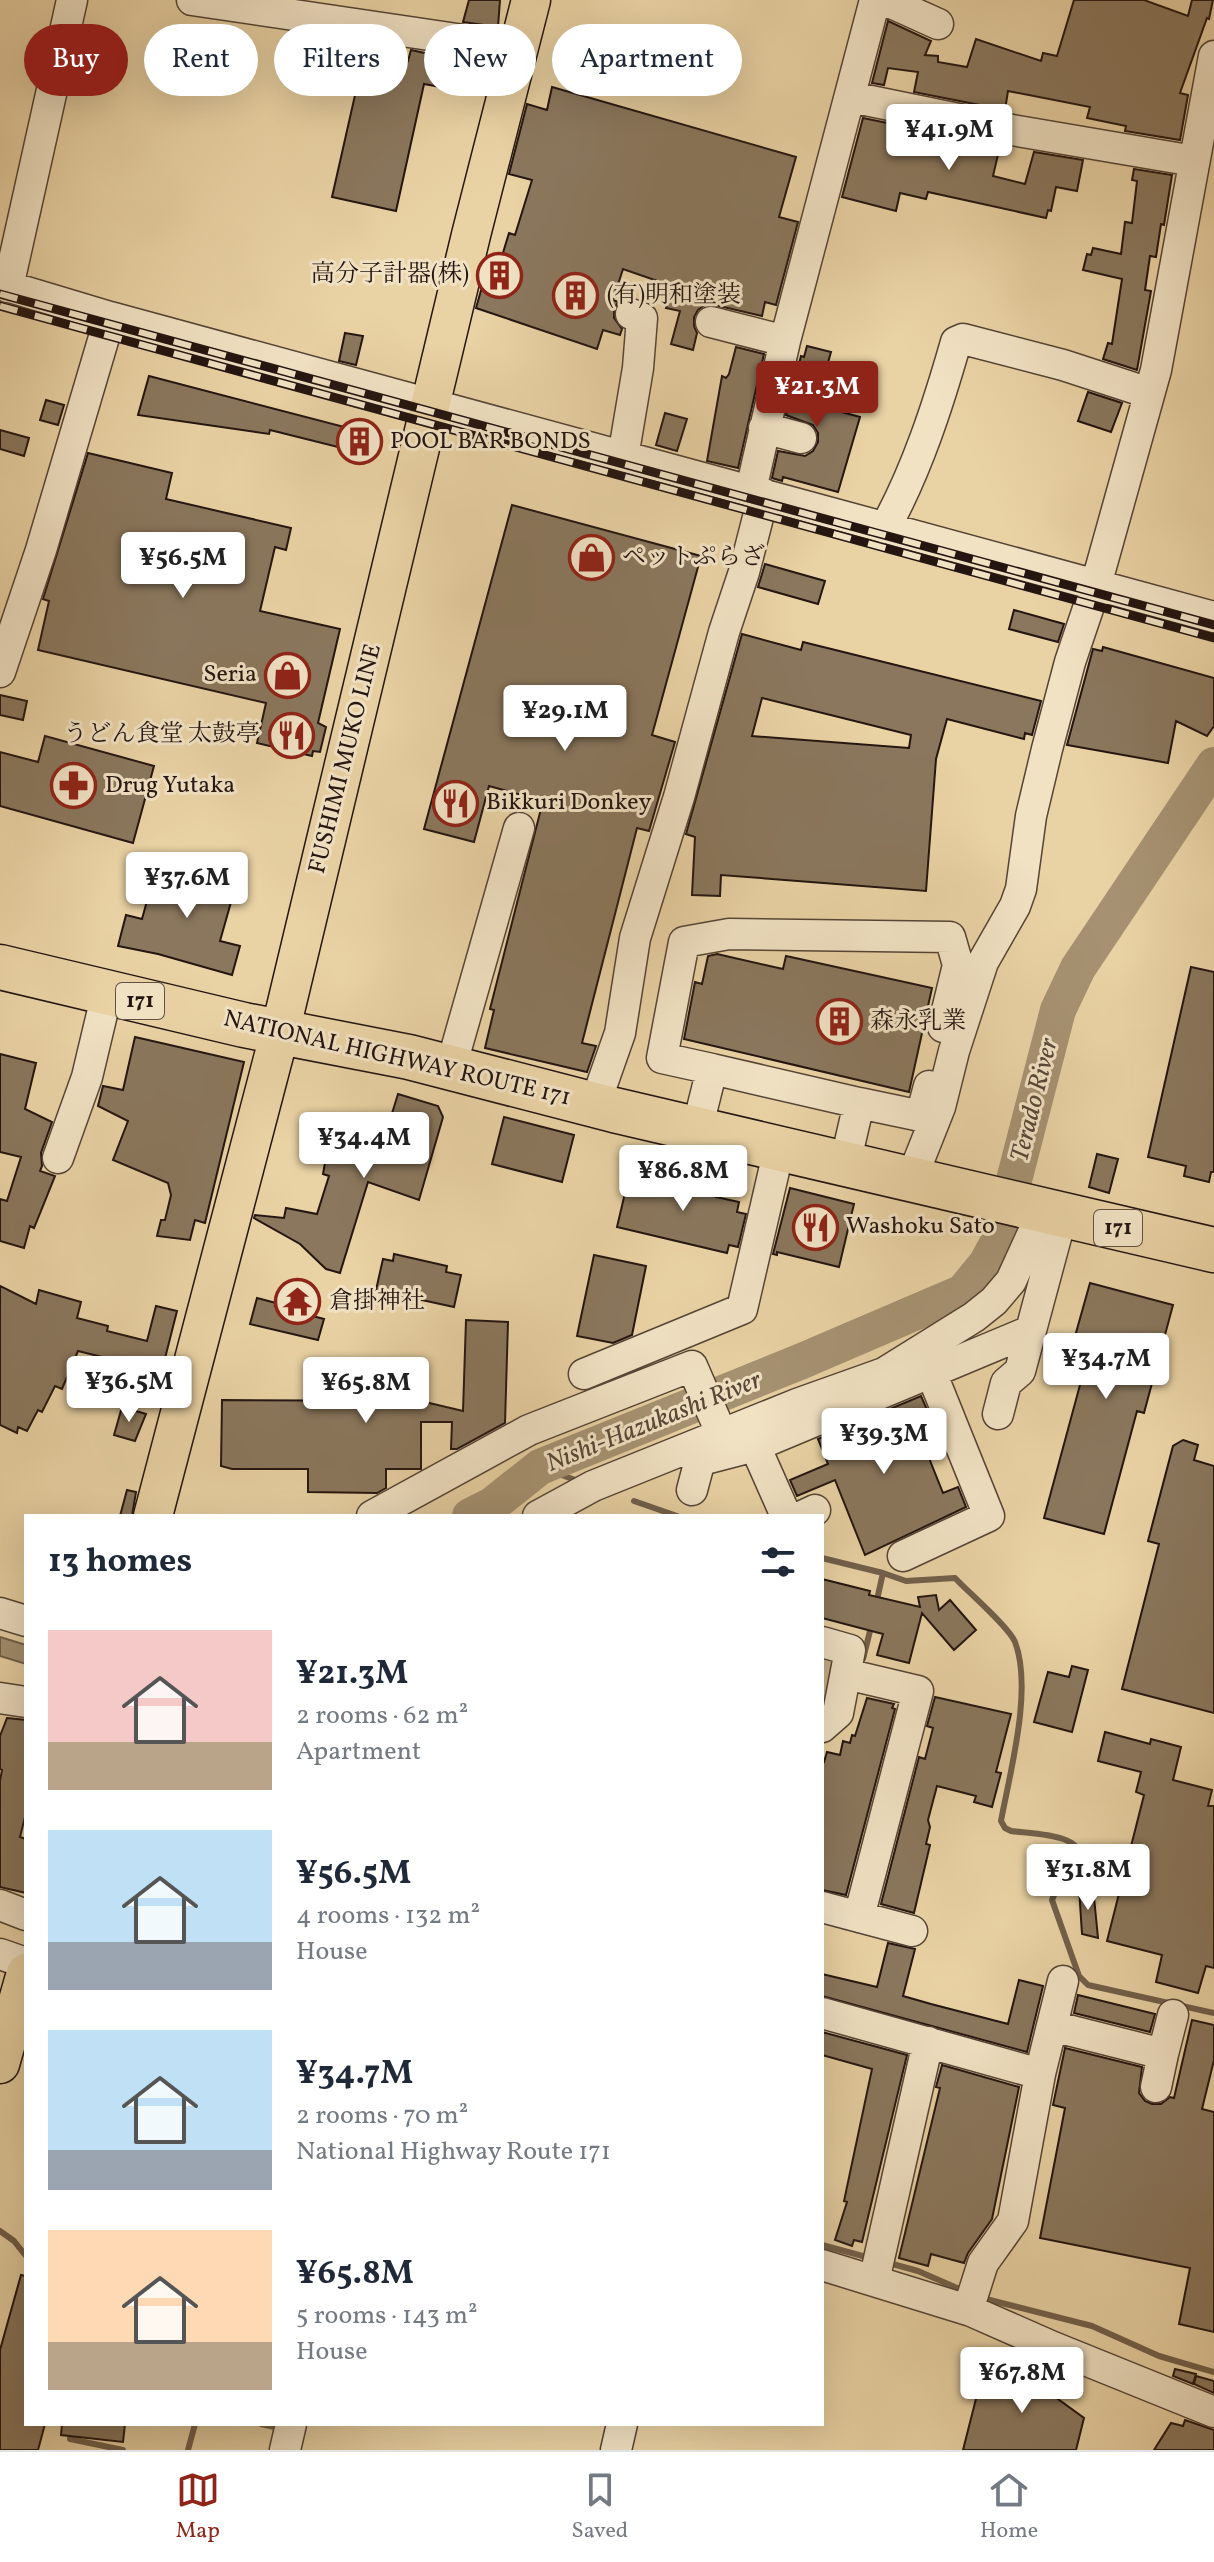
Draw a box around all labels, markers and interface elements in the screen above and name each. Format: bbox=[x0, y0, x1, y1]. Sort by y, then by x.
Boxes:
chip: Buy bbox=[24, 24, 128, 96]
chip: Rent bbox=[144, 24, 258, 96]
chip: Filters bbox=[274, 24, 408, 96]
chip: New bbox=[424, 24, 536, 96]
chip: Apartment bbox=[552, 24, 742, 96]
pin: ¥41.9M bbox=[884, 104, 1014, 172]
text: ¥41.9M bbox=[904, 112, 994, 148]
building icon: 高分子計器(株) bbox=[476, 251, 524, 299]
place label: 高分子計器(株) bbox=[311, 258, 469, 292]
building icon: (有)明和塗装 bbox=[552, 272, 600, 320]
place label: (有)明和塗装 bbox=[607, 279, 741, 313]
pin: ¥21.3M bbox=[752, 361, 882, 429]
text: ¥21.3M bbox=[774, 369, 860, 405]
building icon: POOL BAR BONDS bbox=[335, 418, 383, 466]
place label: POOL BAR BONDS bbox=[390, 425, 591, 459]
pin: ¥56.5M bbox=[118, 532, 248, 600]
shop icon: ペットぷらざ bbox=[567, 534, 615, 582]
text: ¥56.5M bbox=[139, 540, 227, 576]
place label: ペットぷらざ bbox=[622, 541, 765, 575]
street label: FUSHIMI MUKO LINE bbox=[301, 641, 391, 877]
shop icon: Seria bbox=[264, 651, 312, 699]
place label: Seria bbox=[203, 658, 257, 692]
pin: ¥29.1M bbox=[500, 685, 630, 753]
text: ¥29.1M bbox=[521, 693, 609, 729]
restaurant icon: うどん食堂 太鼓亭 bbox=[267, 711, 315, 759]
place label: うどん食堂 太鼓亭 bbox=[63, 718, 260, 752]
pharmacy icon: Drug Yutaka bbox=[50, 762, 98, 810]
place label: Drug Yutaka bbox=[105, 769, 235, 803]
restaurant icon: Bikkuri Donkey bbox=[431, 779, 479, 827]
place label: Bikkuri Donkey bbox=[486, 786, 651, 820]
pin: ¥37.6M bbox=[122, 852, 252, 920]
text: ¥37.6M bbox=[144, 860, 230, 896]
road number: 171 bbox=[116, 983, 164, 1019]
building icon: 森永乳業 bbox=[815, 998, 863, 1046]
street label: NATIONAL HIGHWAY ROUTE 171 bbox=[220, 1002, 574, 1116]
place label: 森永乳業 bbox=[870, 1005, 966, 1039]
water label: Terado River bbox=[1002, 1034, 1068, 1166]
pin: ¥34.4M bbox=[299, 1112, 429, 1180]
text: ¥34.4M bbox=[317, 1120, 411, 1156]
pin: ¥86.8M bbox=[618, 1145, 748, 1213]
text: ¥86.8M bbox=[637, 1153, 729, 1189]
restaurant icon: Washoku Sato bbox=[791, 1203, 839, 1251]
place label: Washoku Sato bbox=[846, 1210, 995, 1244]
road number: 171 bbox=[1094, 1210, 1142, 1246]
temple icon: 倉掛神社 bbox=[274, 1278, 322, 1326]
place label: 倉掛神社 bbox=[329, 1285, 425, 1319]
pin: ¥34.7M bbox=[1041, 1333, 1171, 1401]
text: ¥34.7M bbox=[1061, 1341, 1151, 1377]
pin: ¥36.5M bbox=[64, 1356, 194, 1424]
pin: ¥65.8M bbox=[301, 1357, 431, 1425]
water label: Nishi-Hazukashi River bbox=[541, 1362, 767, 1482]
text: ¥36.5M bbox=[85, 1364, 173, 1400]
text: ¥65.8M bbox=[321, 1365, 411, 1401]
pin: ¥39.3M bbox=[819, 1408, 949, 1476]
text: ¥39.3M bbox=[840, 1416, 928, 1452]
text: 13 homes bbox=[48, 1539, 192, 1586]
icon: filters bbox=[756, 1540, 800, 1584]
text: ¥21.3M bbox=[296, 1651, 408, 1698]
icon: home bbox=[112, 1662, 208, 1758]
text: 2 rooms · 62 m² bbox=[296, 1698, 468, 1734]
text: Apartment bbox=[296, 1734, 421, 1770]
pin: ¥31.8M bbox=[1023, 1844, 1153, 1912]
text: ¥56.5M bbox=[296, 1851, 411, 1898]
text: ¥31.8M bbox=[1045, 1852, 1131, 1888]
icon: home bbox=[112, 1862, 208, 1958]
text: 4 rooms · 132 m² bbox=[296, 1898, 480, 1934]
text: House bbox=[296, 1934, 368, 1970]
text: ¥34.7M bbox=[296, 2051, 413, 2098]
icon: home bbox=[112, 2062, 208, 2158]
text: 2 rooms · 70 m² bbox=[296, 2098, 468, 2134]
text: National Highway Route 171 bbox=[296, 2134, 611, 2170]
text: ¥65.8M bbox=[296, 2251, 414, 2298]
icon: home bbox=[112, 2262, 208, 2358]
text: 5 rooms · 143 m² bbox=[296, 2298, 478, 2334]
text: House bbox=[296, 2334, 368, 2370]
pin: ¥67.8M bbox=[957, 2347, 1087, 2415]
text: ¥67.8M bbox=[978, 2355, 1066, 2391]
tab: Map bbox=[176, 2468, 220, 2547]
tab: Saved bbox=[572, 2468, 628, 2547]
tab: Home bbox=[980, 2468, 1038, 2547]

